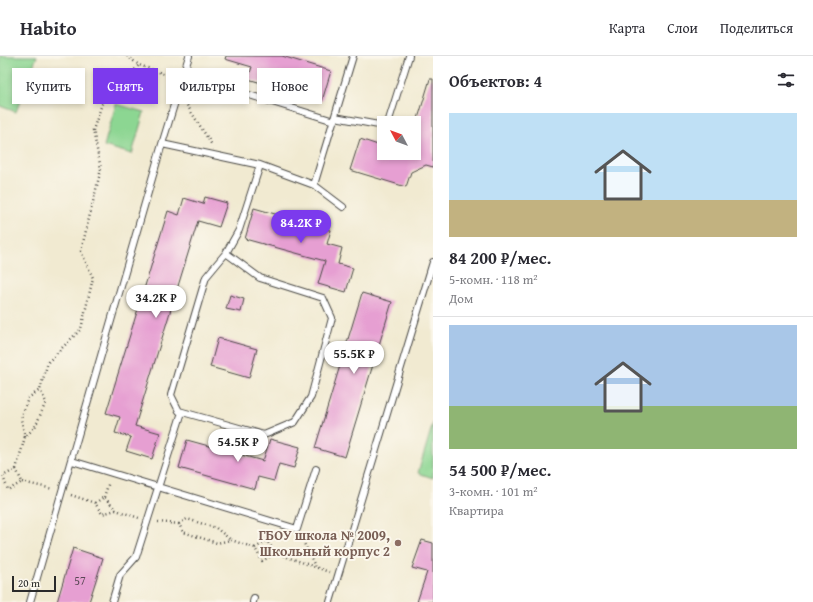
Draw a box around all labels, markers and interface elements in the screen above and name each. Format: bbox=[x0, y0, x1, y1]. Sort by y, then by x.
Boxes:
text: Habito bbox=[20, 14, 77, 42]
text: Карта bbox=[609, 18, 645, 38]
text: Слои bbox=[667, 18, 698, 38]
text: Поделиться bbox=[720, 18, 793, 38]
chip: Купить bbox=[12, 68, 85, 104]
chip: Снять bbox=[93, 68, 158, 104]
chip: Фильтры bbox=[166, 68, 249, 104]
chip: Новое bbox=[257, 68, 322, 104]
text: Объектов: 4 bbox=[449, 68, 542, 93]
icon: filters bbox=[775, 69, 797, 91]
north arrow bbox=[377, 116, 421, 160]
map controls bbox=[377, 116, 421, 160]
icon: home bbox=[587, 139, 659, 211]
pin: 84.2K ₽ bbox=[264, 210, 338, 244]
text: 84.2K ₽ bbox=[280, 213, 322, 232]
text: 84 200 ₽/мес. bbox=[449, 245, 551, 270]
text: 5-комн. · 118 m² bbox=[449, 270, 538, 289]
pin: 34.2K ₽ bbox=[119, 285, 193, 319]
text: 34.2K ₽ bbox=[135, 288, 177, 307]
text: Дом bbox=[449, 289, 473, 308]
pin: 55.5K ₽ bbox=[317, 341, 391, 375]
text: 55.5K ₽ bbox=[333, 344, 375, 363]
icon: home bbox=[587, 351, 659, 423]
pin: 54.5K ₽ bbox=[201, 429, 275, 463]
text: 54.5K ₽ bbox=[217, 432, 259, 451]
text: 54 500 ₽/мес. bbox=[449, 457, 551, 482]
text: 3-комн. · 101 m² bbox=[449, 482, 538, 501]
text: Квартира bbox=[449, 501, 504, 520]
place label: ГБОУ школа № 2009, Школьный корпус 2 bbox=[258, 525, 390, 561]
marker: ГБОУ школа № 2009, Школьный корпус 2 bbox=[393, 538, 403, 548]
house number: 57 bbox=[74, 572, 86, 589]
scale bar bbox=[12, 574, 56, 593]
text: 20 m bbox=[18, 575, 40, 591]

